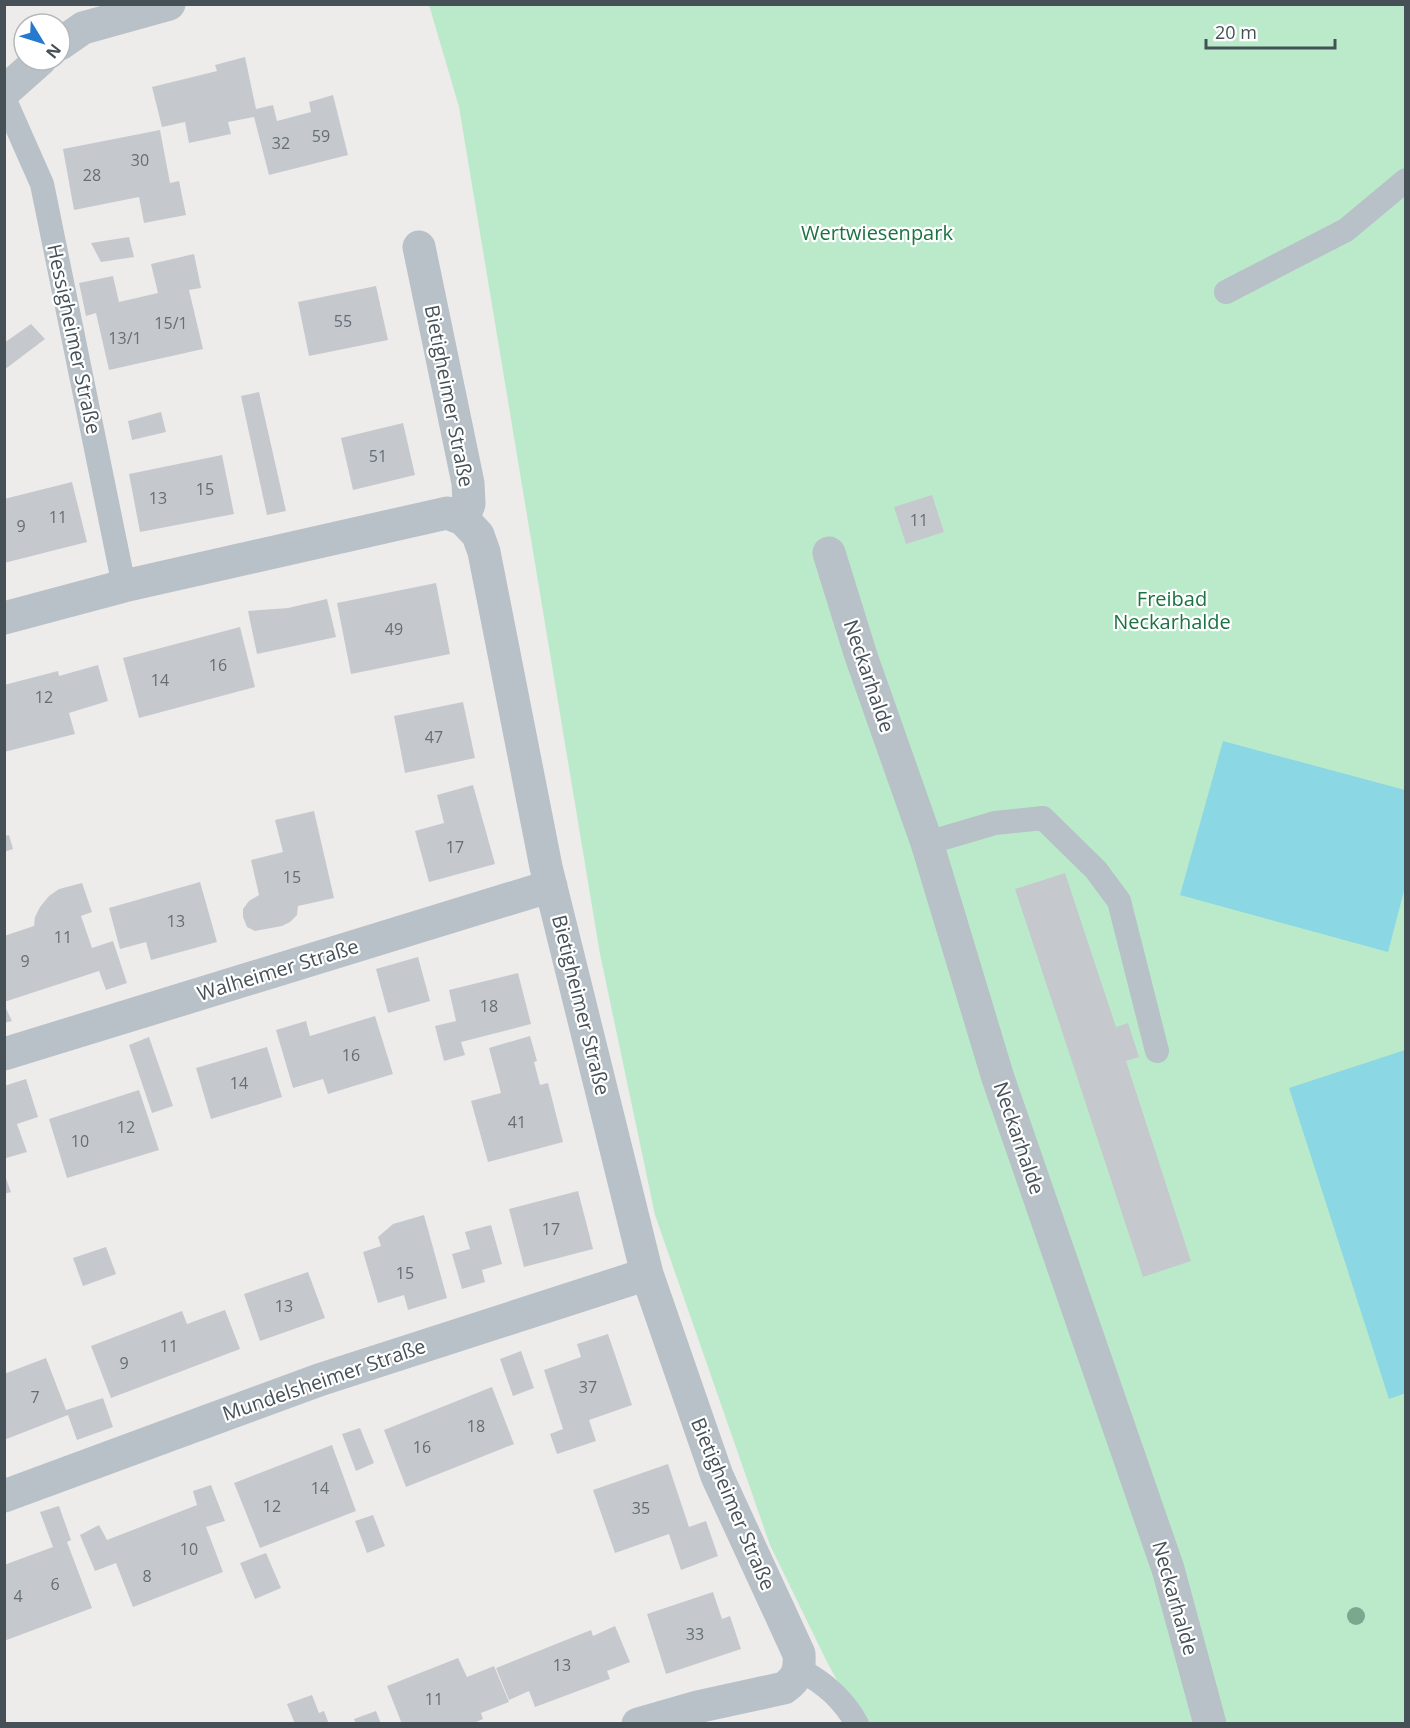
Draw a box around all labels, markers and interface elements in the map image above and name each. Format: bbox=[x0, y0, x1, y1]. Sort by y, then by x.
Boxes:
north arrow bbox=[12, 12, 72, 72]
scale bar bbox=[1206, 12, 1335, 50]
text: 20 m bbox=[1215, 20, 1257, 44]
text: N bbox=[41, 39, 66, 63]
house number: 59 bbox=[312, 125, 330, 147]
house number: 32 bbox=[272, 132, 290, 154]
house number: 30 bbox=[131, 149, 149, 171]
house number: 28 bbox=[83, 164, 101, 186]
park label: Wertwiesenpark bbox=[801, 219, 953, 246]
street label: Hessigheimer Straße bbox=[41, 241, 108, 436]
street label: Bietigheimer Straße bbox=[419, 303, 480, 489]
house number: 55 bbox=[334, 310, 352, 332]
house number: 15/1 bbox=[154, 312, 188, 334]
house number: 13/1 bbox=[108, 327, 142, 349]
house number: 51 bbox=[369, 445, 387, 467]
house number: 15 bbox=[196, 478, 214, 500]
house number: 13 bbox=[149, 487, 167, 509]
house number: 11 bbox=[49, 506, 67, 528]
house number: 11 bbox=[910, 509, 928, 531]
house number: 9 bbox=[16, 515, 26, 537]
park label: Freibad Neckarhalde bbox=[1113, 585, 1231, 635]
street label: Neckarhalde bbox=[838, 616, 901, 736]
house number: 49 bbox=[385, 618, 403, 640]
house number: 16 bbox=[209, 654, 227, 676]
house number: 14 bbox=[151, 669, 169, 691]
house number: 12 bbox=[35, 686, 53, 708]
house number: 47 bbox=[425, 726, 443, 748]
house number: 17 bbox=[446, 836, 464, 858]
house number: 15 bbox=[283, 866, 301, 888]
house number: 13 bbox=[167, 910, 185, 932]
street label: Bietigheimer Straße bbox=[546, 912, 617, 1098]
house number: 11 bbox=[54, 926, 72, 948]
street label: Walheimer Straße bbox=[194, 932, 362, 1007]
house number: 9 bbox=[20, 950, 30, 972]
house number: 18 bbox=[480, 995, 498, 1017]
house number: 16 bbox=[342, 1044, 360, 1066]
house number: 14 bbox=[230, 1072, 248, 1094]
street label: Neckarhalde bbox=[988, 1078, 1051, 1198]
house number: 41 bbox=[508, 1111, 526, 1133]
house number: 12 bbox=[117, 1116, 135, 1138]
house number: 10 bbox=[71, 1130, 89, 1152]
house number: 17 bbox=[542, 1218, 560, 1240]
house number: 15 bbox=[396, 1262, 414, 1284]
house number: 13 bbox=[275, 1295, 293, 1317]
street label: Mundelsheimer Straße bbox=[219, 1332, 429, 1427]
house number: 11 bbox=[160, 1335, 178, 1357]
house number: 9 bbox=[119, 1352, 129, 1374]
house number: 37 bbox=[579, 1376, 597, 1398]
house number: 7 bbox=[30, 1386, 40, 1408]
street label: Bietigheimer Straße bbox=[685, 1413, 782, 1594]
house number: 18 bbox=[467, 1415, 485, 1437]
house number: 16 bbox=[413, 1436, 431, 1458]
house number: 14 bbox=[311, 1477, 329, 1499]
house number: 12 bbox=[263, 1495, 281, 1517]
house number: 35 bbox=[632, 1497, 650, 1519]
house number: 10 bbox=[180, 1538, 198, 1560]
street label: Neckarhalde bbox=[1146, 1538, 1205, 1658]
house number: 8 bbox=[142, 1565, 152, 1587]
house number: 6 bbox=[50, 1573, 60, 1595]
house number: 4 bbox=[13, 1585, 23, 1607]
house number: 33 bbox=[686, 1623, 704, 1645]
house number: 13 bbox=[553, 1654, 571, 1676]
house number: 11 bbox=[425, 1688, 443, 1710]

